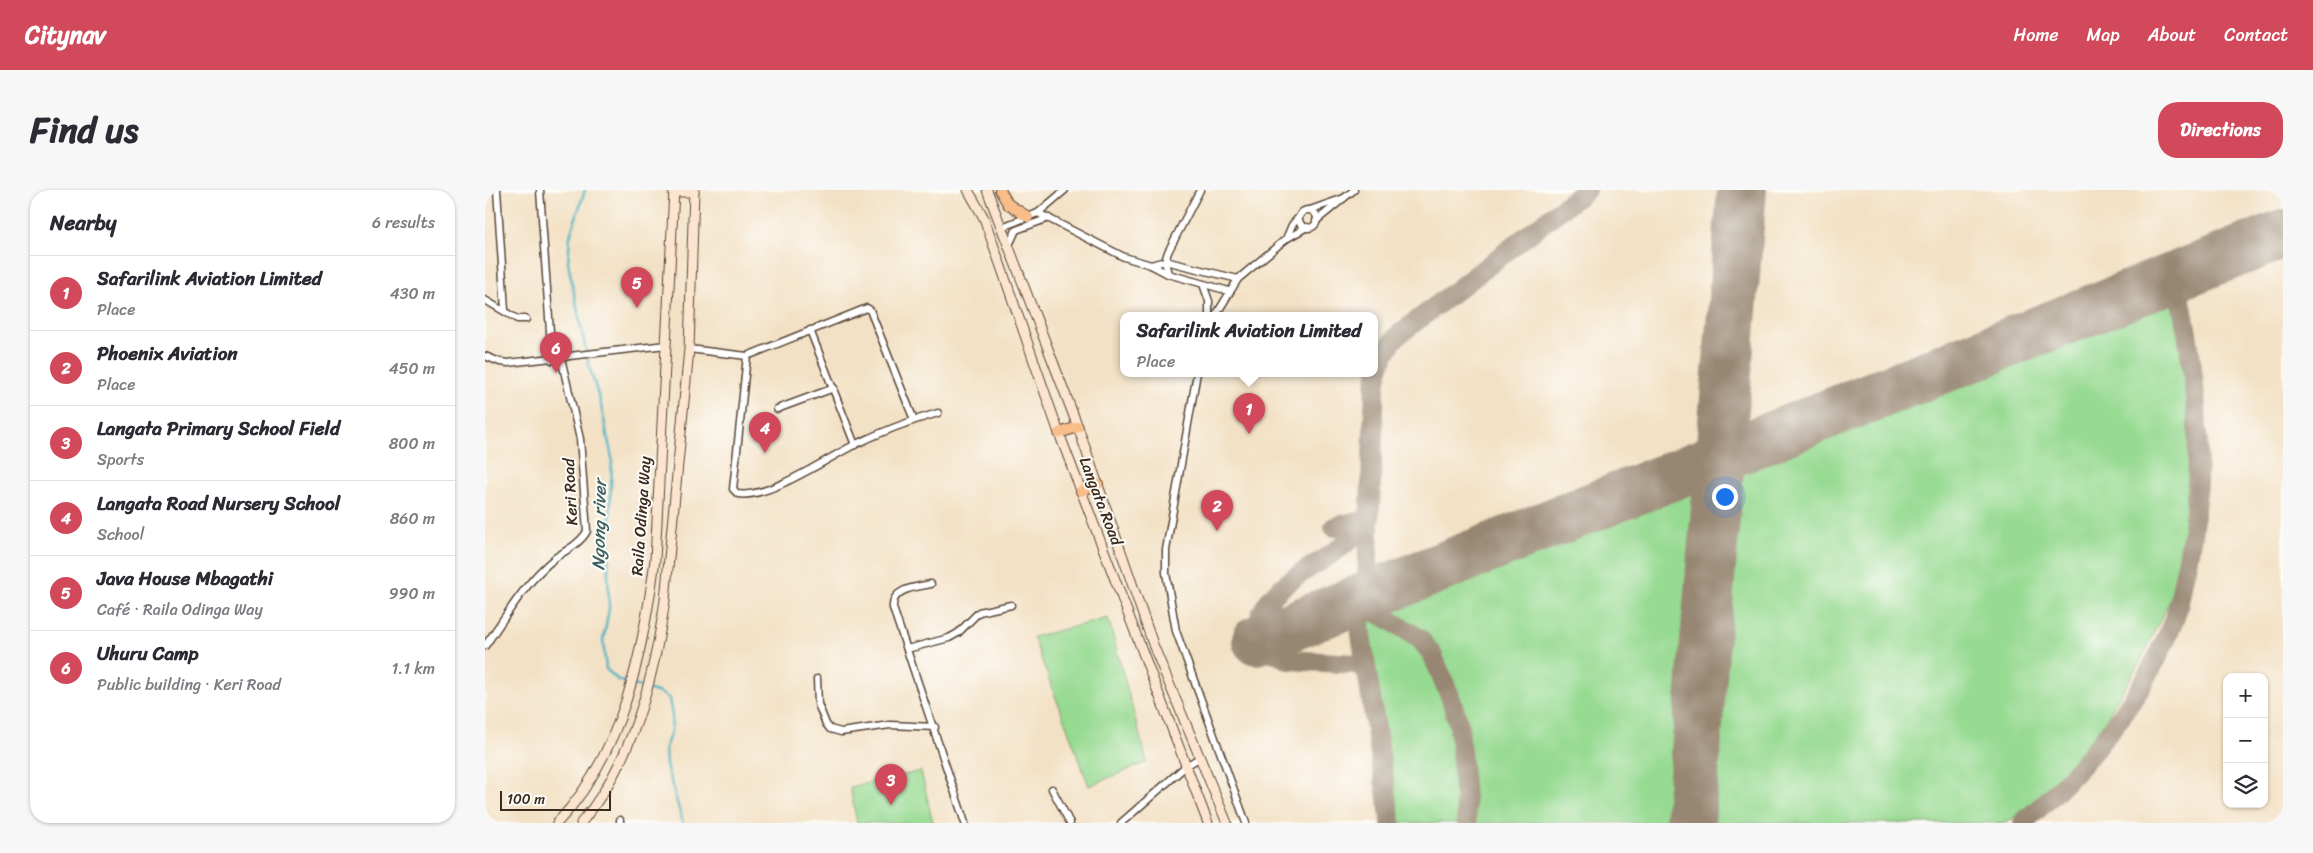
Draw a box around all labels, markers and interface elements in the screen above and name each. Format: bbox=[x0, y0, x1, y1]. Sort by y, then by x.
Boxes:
text: Citynav bbox=[25, 14, 106, 56]
text: Home bbox=[2014, 19, 2059, 51]
text: Map bbox=[2087, 19, 2120, 51]
text: About bbox=[2148, 19, 2196, 51]
text: Contact bbox=[2224, 19, 2288, 51]
text: Find us bbox=[30, 99, 138, 161]
button: Directions bbox=[2158, 102, 2283, 158]
text: Nearby bbox=[50, 204, 116, 242]
text: 6 results bbox=[372, 208, 435, 237]
text: Safarilink Aviation Limited bbox=[97, 262, 322, 295]
pin: 5 bbox=[621, 267, 653, 308]
text: 1 bbox=[63, 279, 69, 308]
text: 430 m bbox=[390, 279, 435, 308]
text: Place bbox=[97, 295, 136, 324]
popup bbox=[1120, 312, 1378, 377]
text: Safarilink Aviation Limited bbox=[1137, 314, 1361, 347]
pin: 6 bbox=[540, 332, 572, 373]
text: Phoenix Aviation bbox=[97, 337, 238, 370]
text: Place bbox=[1137, 347, 1175, 376]
text: 2 bbox=[61, 354, 71, 383]
text: 450 m bbox=[389, 354, 435, 383]
text: Place bbox=[97, 370, 136, 399]
pin: 1 bbox=[1233, 393, 1265, 434]
text: Langata Primary School Field bbox=[97, 412, 340, 445]
pin: 4 bbox=[749, 412, 781, 453]
text: 3 bbox=[62, 429, 70, 458]
text: 800 m bbox=[389, 429, 435, 458]
text: Sports bbox=[97, 445, 144, 474]
street label: Langata Road bbox=[1071, 452, 1132, 551]
street label: Raila Odinga Way bbox=[622, 455, 660, 577]
street label: Keri Road bbox=[554, 456, 586, 526]
water label: Ngong river bbox=[582, 476, 616, 571]
your location bbox=[1712, 484, 1738, 510]
text: Langata Road Nursery School bbox=[97, 487, 340, 520]
pin: 2 bbox=[1201, 490, 1233, 531]
text: 4 bbox=[61, 504, 71, 533]
text: 860 m bbox=[390, 504, 435, 533]
text: School bbox=[97, 520, 144, 549]
text: Java House Mbagathi bbox=[97, 562, 273, 595]
text: 5 bbox=[61, 579, 71, 608]
text: 990 m bbox=[389, 579, 435, 608]
text: Café · Raila Odinga Way bbox=[97, 595, 263, 624]
text: Uhuru Camp bbox=[97, 637, 199, 670]
text: 6 bbox=[61, 654, 71, 683]
text: 1.1 km bbox=[391, 654, 435, 683]
text: Public building · Keri Road bbox=[97, 670, 281, 699]
map controls bbox=[2223, 673, 2268, 808]
button: + bbox=[2223, 673, 2268, 718]
button: − bbox=[2223, 718, 2268, 763]
button: layers bbox=[2223, 763, 2268, 808]
pin: 3 bbox=[875, 764, 907, 805]
text: 100 m bbox=[507, 787, 545, 812]
scale bar bbox=[500, 788, 611, 811]

